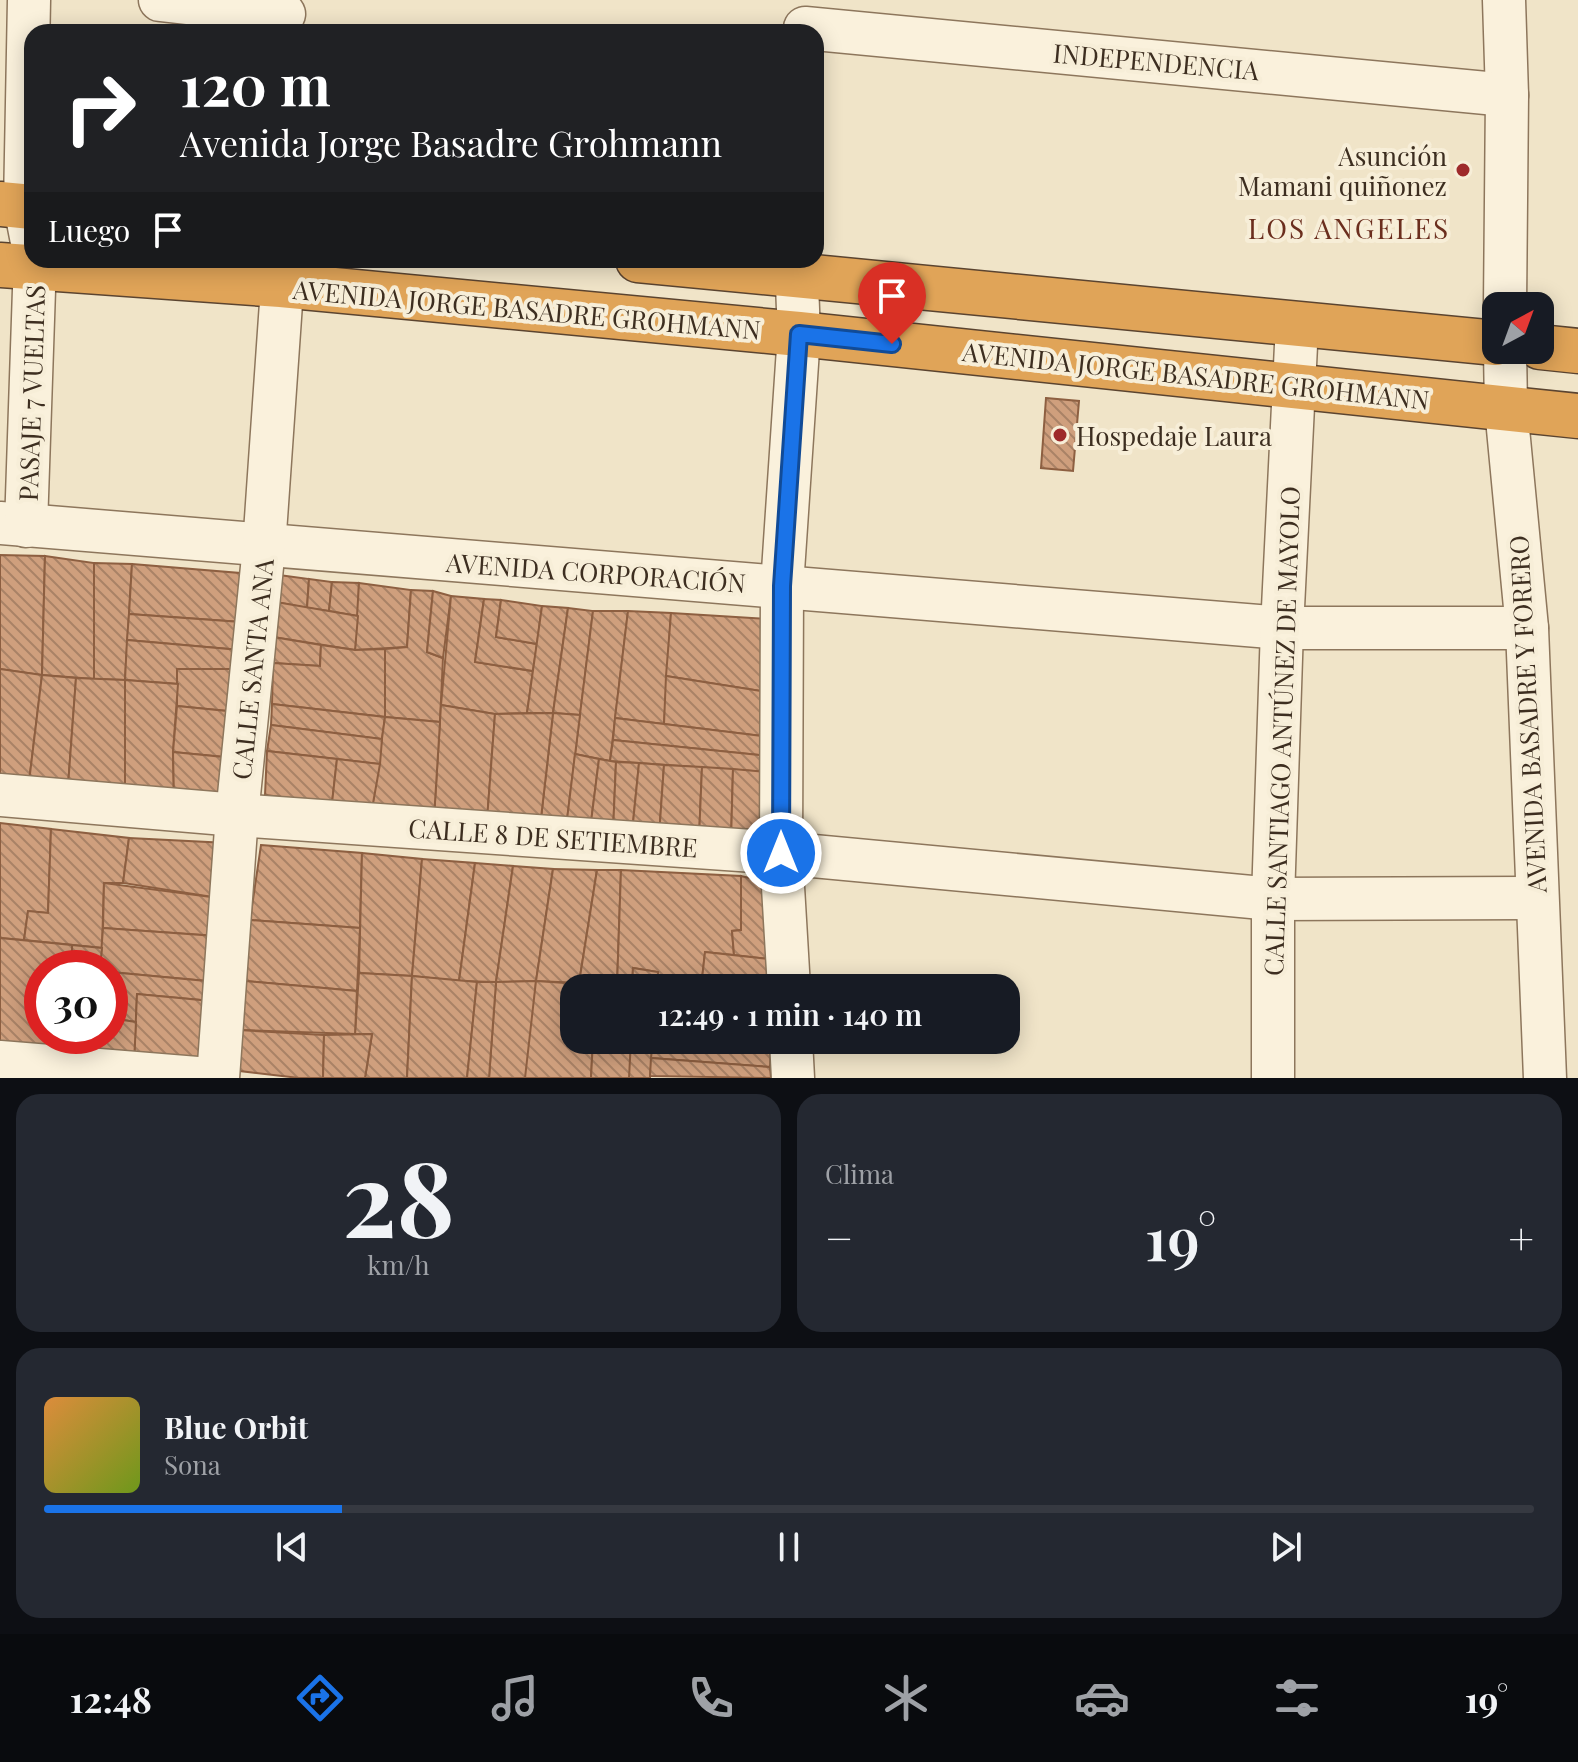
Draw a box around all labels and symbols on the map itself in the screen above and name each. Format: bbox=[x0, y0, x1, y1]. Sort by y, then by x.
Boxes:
street label: INDEPENDENCIA bbox=[1052, 35, 1261, 87]
place label: Asunción Mamani quiñonez bbox=[1238, 138, 1447, 203]
marker: Asunción Mamani quiñonez bbox=[1454, 161, 1472, 179]
district label: LOS ANGELES bbox=[1248, 209, 1450, 246]
pin bbox=[858, 262, 926, 344]
street label: AVENIDA JORGE BASADRE GROHMANN bbox=[291, 271, 762, 347]
street label: PASAJE 7 VUELTAS bbox=[10, 284, 52, 502]
north arrow bbox=[1482, 292, 1554, 364]
street label: AVENIDA JORGE BASADRE GROHMANN bbox=[960, 333, 1431, 417]
place label: Hospedaje Laura bbox=[1076, 418, 1272, 453]
marker: Hospedaje Laura bbox=[1051, 426, 1069, 444]
street label: CALLE SANTIAGO ANTÚNEZ DE MAYOLO bbox=[1255, 485, 1307, 977]
street label: AVENIDA BASADRE Y FORERO bbox=[1500, 534, 1554, 895]
street label: AVENIDA CORPORACIÓN bbox=[444, 544, 747, 600]
street label: CALLE SANTA ANA bbox=[223, 556, 281, 781]
street label: CALLE 8 DE SETIEMBRE bbox=[407, 809, 699, 865]
position arrow bbox=[739, 811, 823, 895]
speed limit sign: 30 bbox=[24, 950, 128, 1054]

